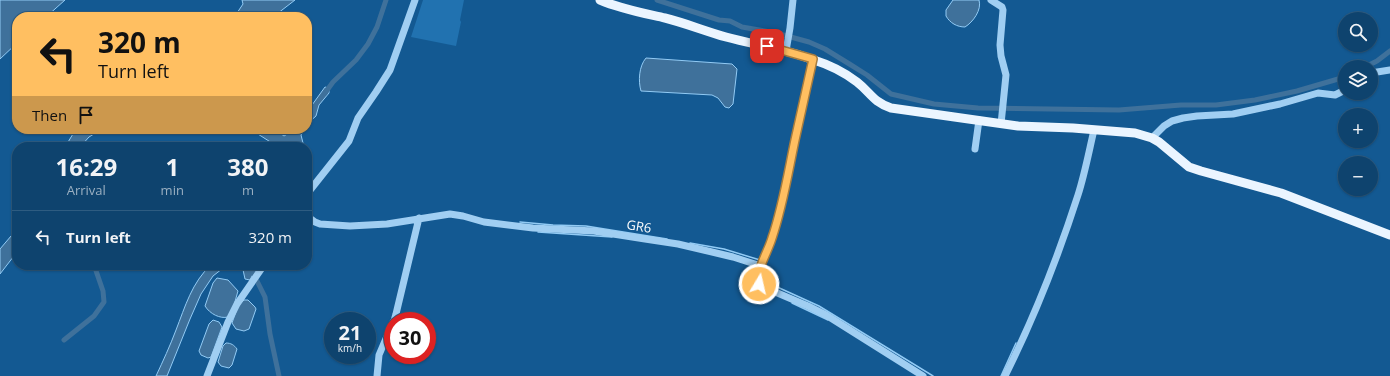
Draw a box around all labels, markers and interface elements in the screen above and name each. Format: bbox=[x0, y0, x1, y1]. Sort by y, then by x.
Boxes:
map controls bbox=[1338, 12, 1378, 196]
button: search bbox=[1338, 12, 1378, 52]
text: 320 m bbox=[98, 23, 181, 61]
icon: left bbox=[32, 28, 84, 80]
pin bbox=[750, 29, 784, 63]
icon: arrive bbox=[756, 35, 778, 57]
text: Turn left bbox=[98, 59, 169, 83]
button: layers bbox=[1338, 60, 1378, 100]
icon: arrive bbox=[75, 104, 97, 126]
text: Then bbox=[32, 105, 67, 125]
button: + bbox=[1338, 108, 1378, 148]
text: 16:29 bbox=[55, 150, 117, 183]
text: 1 bbox=[165, 150, 179, 183]
text: 380 bbox=[227, 150, 269, 183]
button: − bbox=[1338, 156, 1378, 196]
text: Arrival bbox=[67, 181, 106, 199]
text: min bbox=[161, 181, 184, 199]
text: m bbox=[242, 181, 254, 199]
street label: GR6 bbox=[625, 215, 653, 237]
icon: left bbox=[32, 226, 54, 248]
text: Turn left bbox=[66, 227, 131, 247]
text: 320 m bbox=[248, 227, 292, 247]
position arrow bbox=[738, 263, 780, 305]
speed limit sign: 30 bbox=[384, 312, 436, 364]
text: 21 bbox=[339, 319, 361, 346]
text: km/h bbox=[338, 341, 362, 355]

